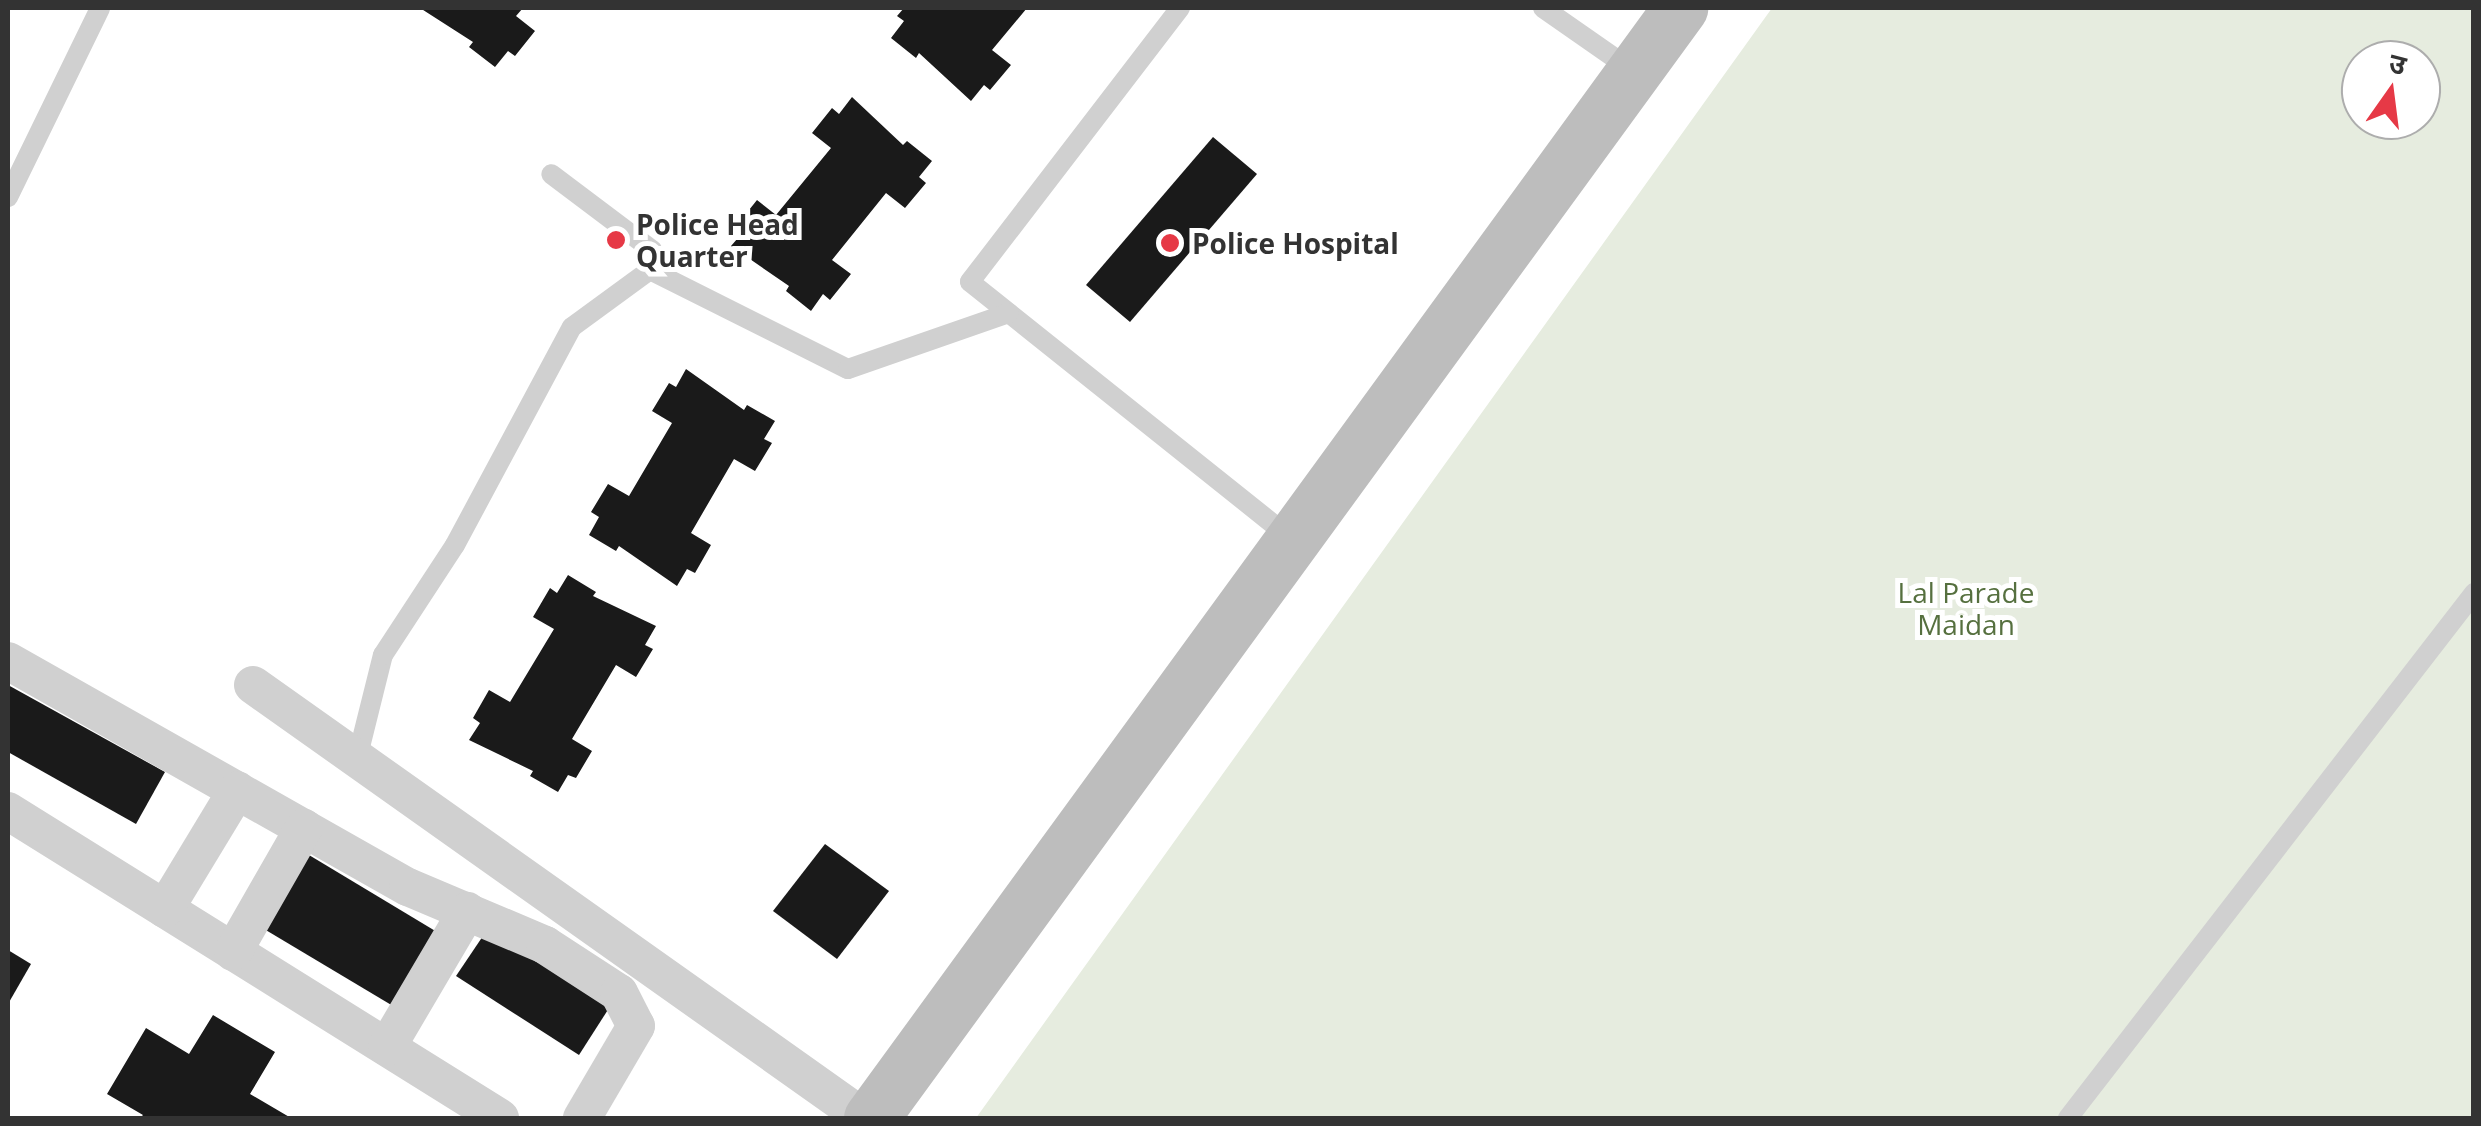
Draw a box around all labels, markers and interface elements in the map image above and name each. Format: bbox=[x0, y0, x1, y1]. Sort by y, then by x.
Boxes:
north arrow bbox=[2341, 40, 2441, 140]
text: उ bbox=[2385, 42, 2410, 83]
place label: Police Head Quarter bbox=[636, 207, 799, 273]
place label: Police Hospital bbox=[1192, 226, 1399, 260]
marker: Police Head Quarter bbox=[605, 229, 627, 251]
marker: Police Hospital bbox=[1157, 230, 1183, 256]
park label: Lal Parade Maidan bbox=[1898, 575, 2034, 641]

